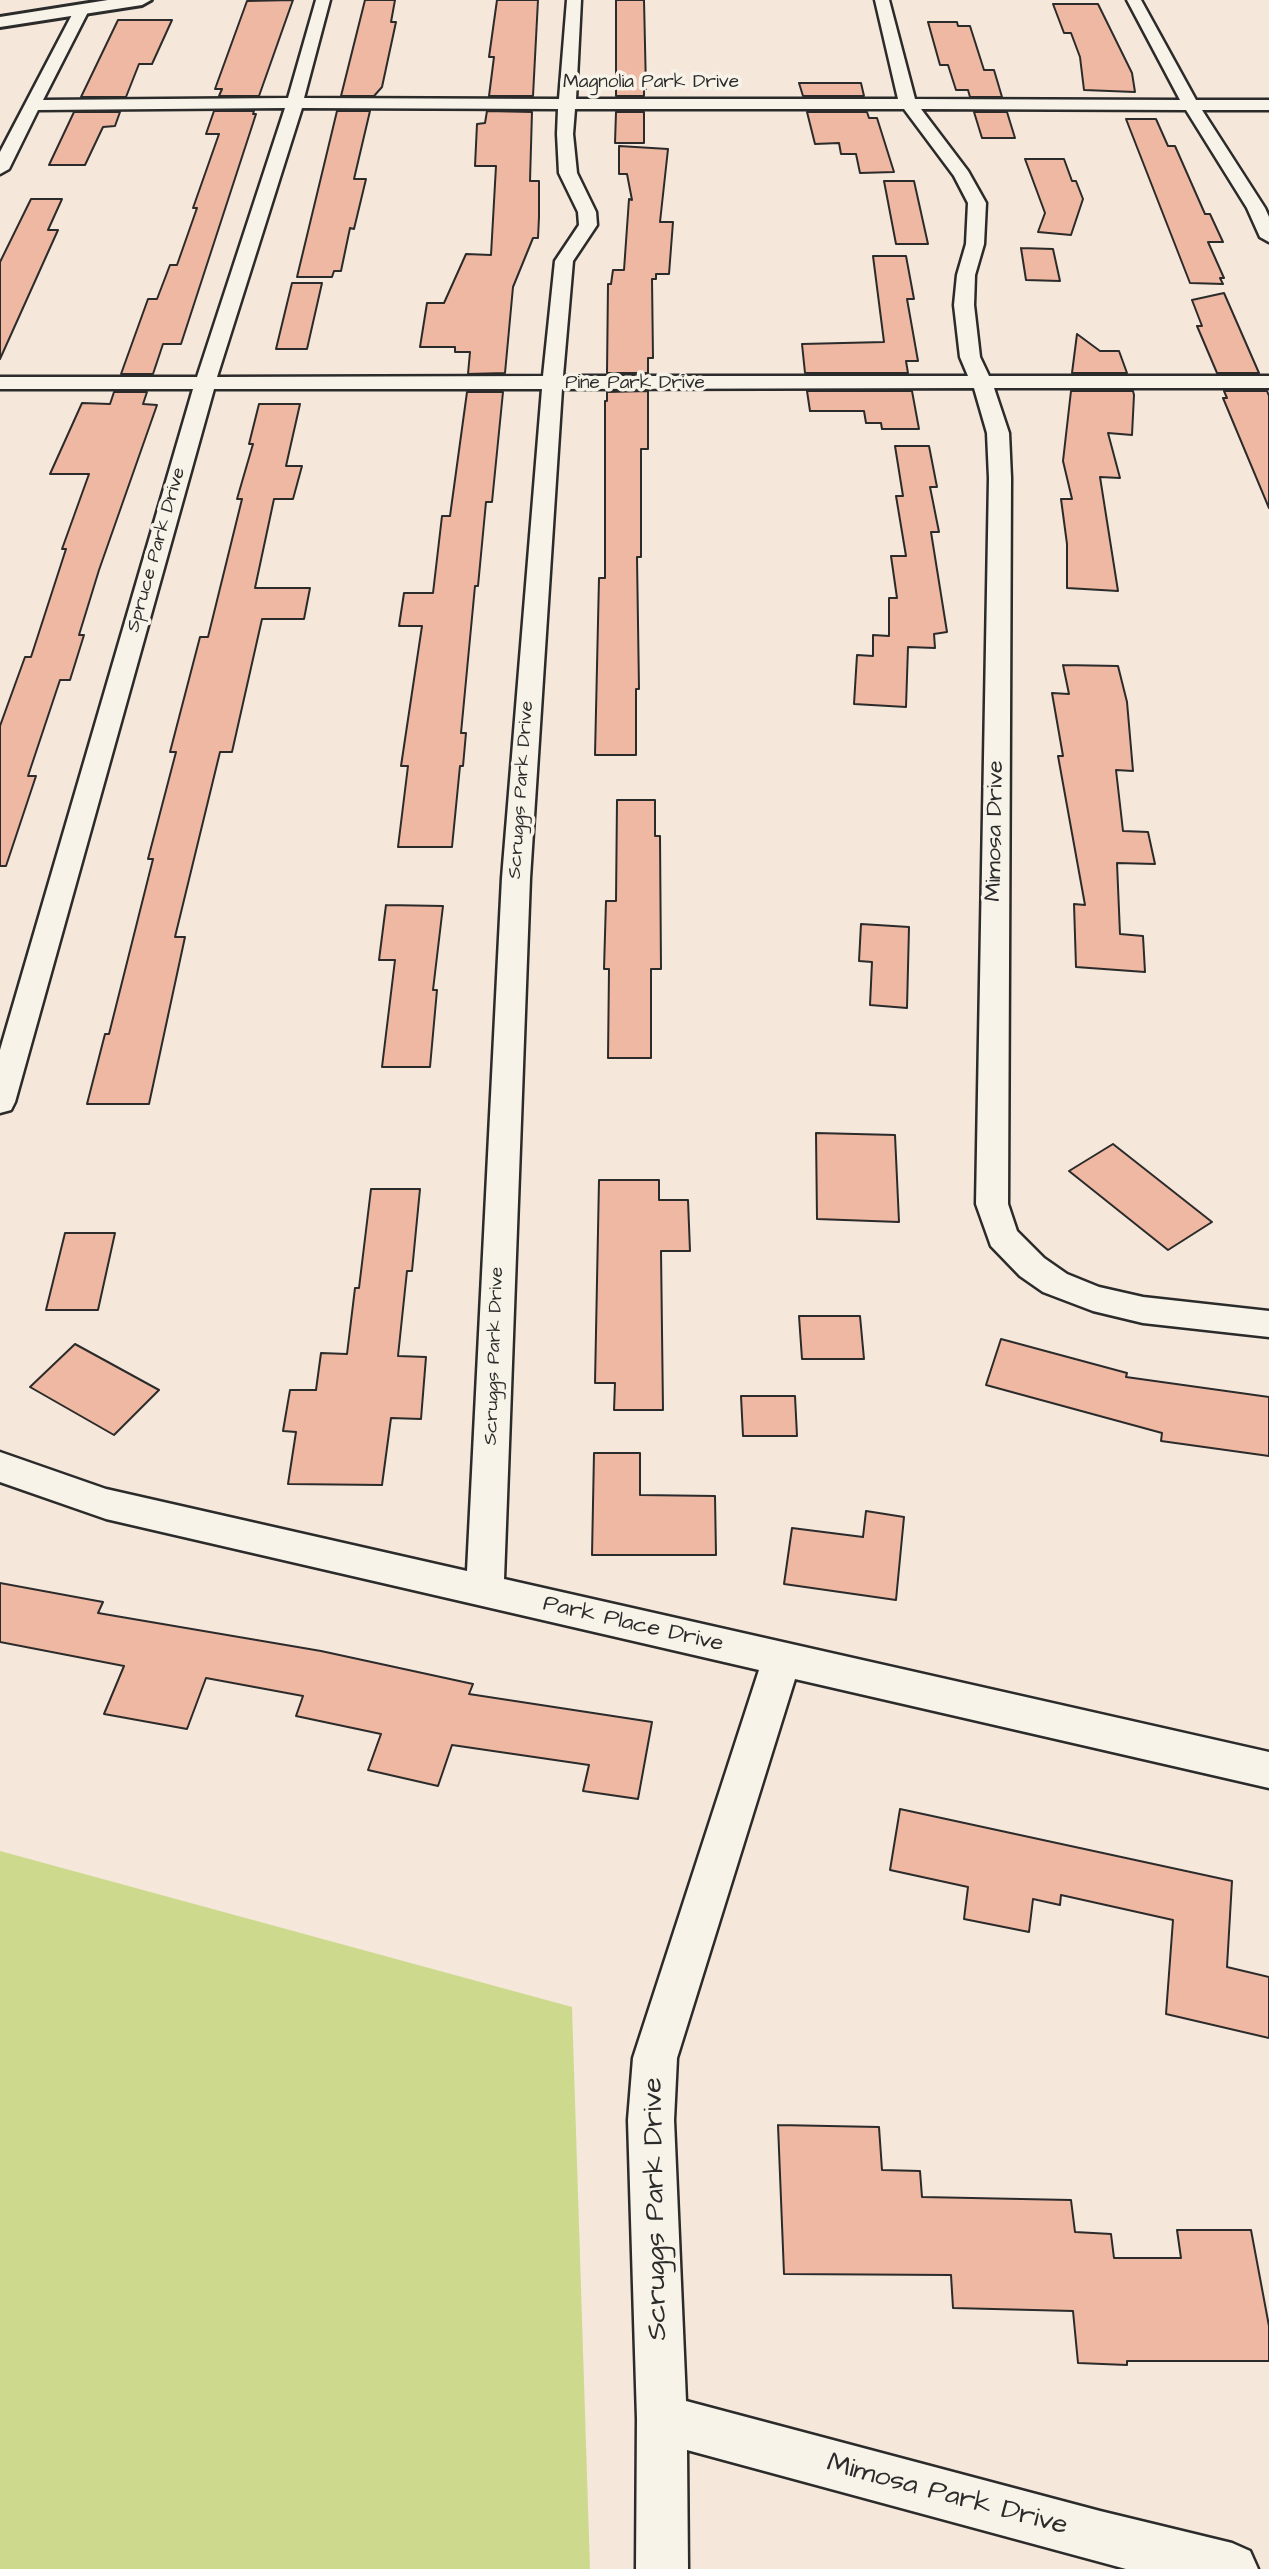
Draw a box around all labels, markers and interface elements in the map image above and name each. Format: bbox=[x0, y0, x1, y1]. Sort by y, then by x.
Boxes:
street label: Magnolia Park Drive bbox=[563, 72, 739, 94]
street label: Pine Park Drive bbox=[565, 373, 705, 395]
street label: Spruce Park Drive bbox=[123, 465, 191, 635]
street label: Scruggs Park Drive bbox=[504, 700, 540, 880]
street label: Mimosa Drive bbox=[981, 760, 1011, 902]
street label: Scruggs Park Drive bbox=[480, 1266, 510, 1446]
street label: Park Place Drive bbox=[540, 1591, 726, 1659]
street label: Scruggs Park Drive bbox=[638, 2077, 676, 2341]
street label: Mimosa Park Drive bbox=[823, 2448, 1071, 2544]

